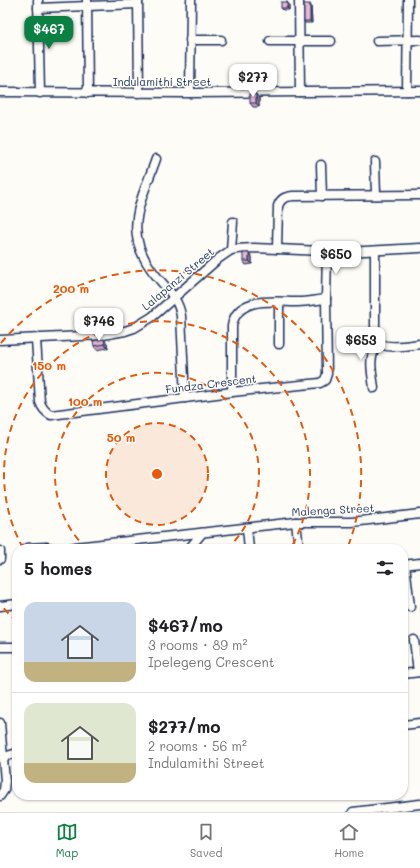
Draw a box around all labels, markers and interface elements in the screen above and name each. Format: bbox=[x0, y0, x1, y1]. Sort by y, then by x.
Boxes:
pin: $467 bbox=[25, 16, 73, 50]
text: $467 bbox=[33, 20, 65, 37]
pin: $277 bbox=[229, 64, 277, 98]
text: $277 bbox=[238, 68, 268, 85]
street label: Indulamithi Street bbox=[113, 74, 211, 89]
pin: $650 bbox=[312, 241, 360, 275]
street label: Lalapanzi Street bbox=[138, 244, 217, 313]
text: $650 bbox=[320, 245, 352, 262]
text: 200 m bbox=[53, 280, 89, 296]
pin: $746 bbox=[75, 308, 123, 342]
text: $746 bbox=[83, 312, 115, 329]
pin: $653 bbox=[337, 327, 385, 361]
text: $653 bbox=[345, 331, 377, 348]
text: 150 m bbox=[32, 357, 66, 373]
street label: Fundza Crescent bbox=[165, 370, 257, 397]
text: 100 m bbox=[68, 393, 102, 409]
text: 50 m bbox=[107, 429, 135, 445]
centre of rings bbox=[150, 467, 164, 481]
street label: Malenga Street bbox=[291, 500, 375, 519]
text: 5 homes bbox=[24, 557, 92, 579]
icon: filters bbox=[374, 557, 396, 579]
text: $467/mo bbox=[148, 614, 223, 636]
icon: home bbox=[56, 618, 104, 666]
text: 3 rooms · 89 m² bbox=[148, 636, 247, 653]
text: Ipelegeng Crescent bbox=[148, 653, 274, 670]
text: $277/mo bbox=[148, 715, 221, 737]
icon: home bbox=[56, 719, 104, 767]
text: 2 rooms · 56 m² bbox=[148, 737, 247, 754]
text: Indulamithi Street bbox=[148, 754, 265, 771]
tab: Map bbox=[56, 821, 78, 860]
tab: Saved bbox=[190, 821, 223, 860]
tab: Home bbox=[334, 821, 364, 860]

